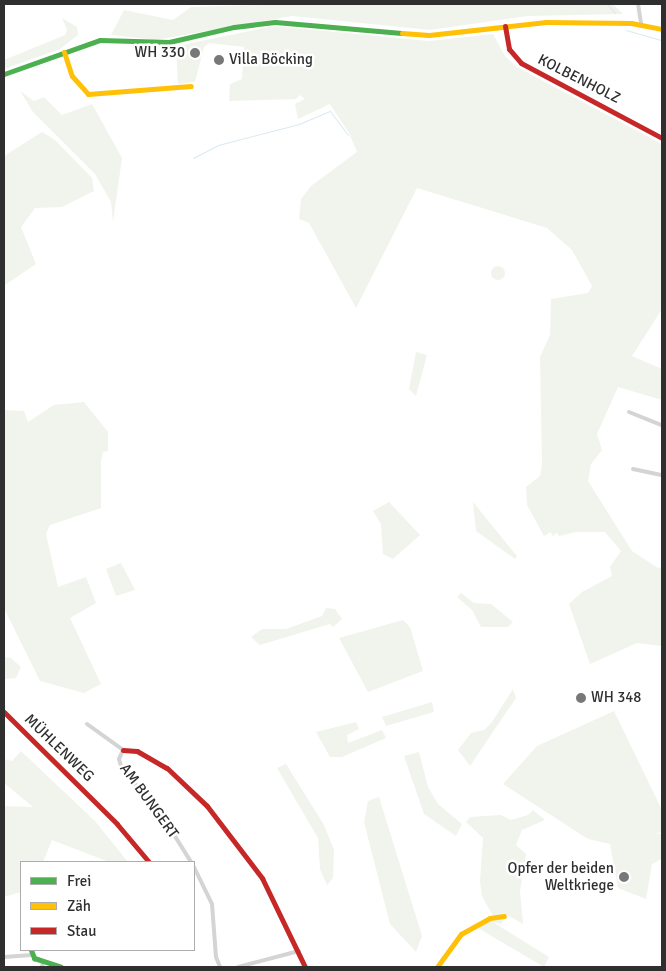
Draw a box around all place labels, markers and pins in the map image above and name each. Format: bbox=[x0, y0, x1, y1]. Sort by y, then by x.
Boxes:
place label: WH 330 bbox=[135, 44, 185, 62]
marker: WH 330 bbox=[189, 47, 201, 59]
place label: Villa Böcking bbox=[229, 51, 313, 69]
marker: Villa Böcking bbox=[213, 54, 225, 66]
place label: WH 348 bbox=[591, 689, 641, 707]
marker: WH 348 bbox=[575, 692, 587, 704]
place label: Opfer der beiden Weltkriege bbox=[508, 859, 614, 894]
marker: Opfer der beiden Weltkriege bbox=[618, 871, 630, 883]

